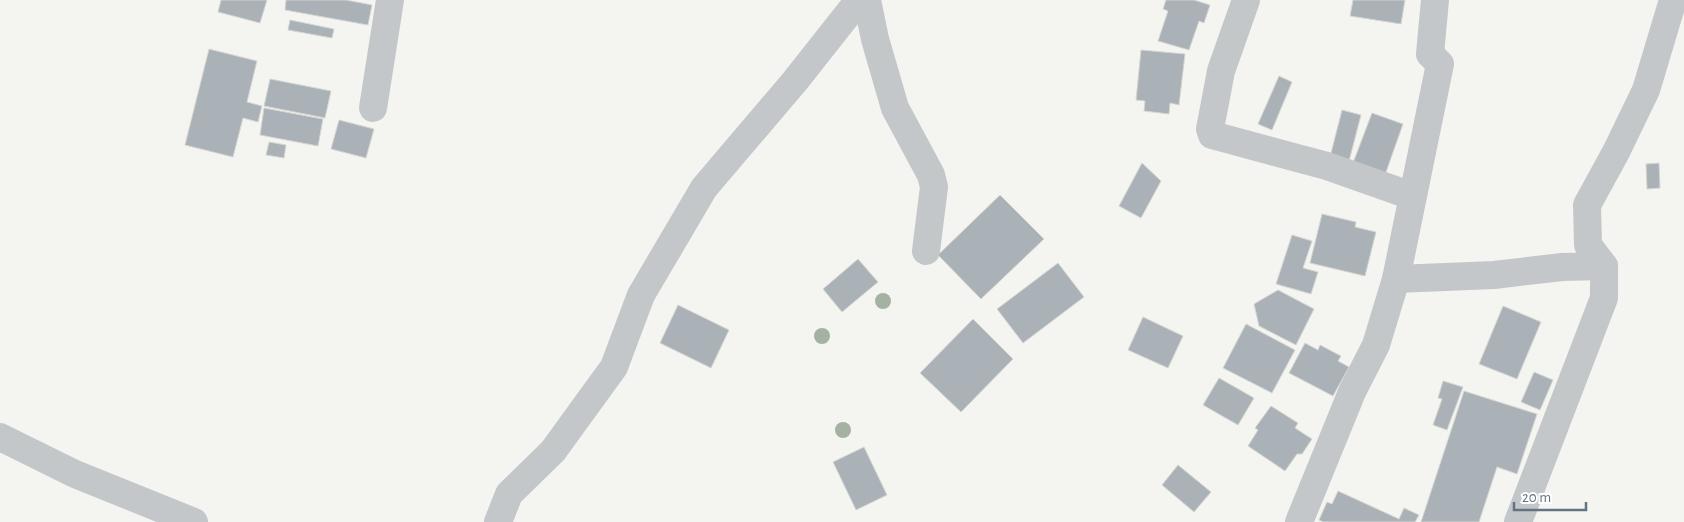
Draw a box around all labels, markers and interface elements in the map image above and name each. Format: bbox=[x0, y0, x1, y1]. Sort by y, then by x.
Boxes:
scale bar bbox=[1514, 480, 1586, 512]
text: 20 m bbox=[1522, 490, 1551, 505]

